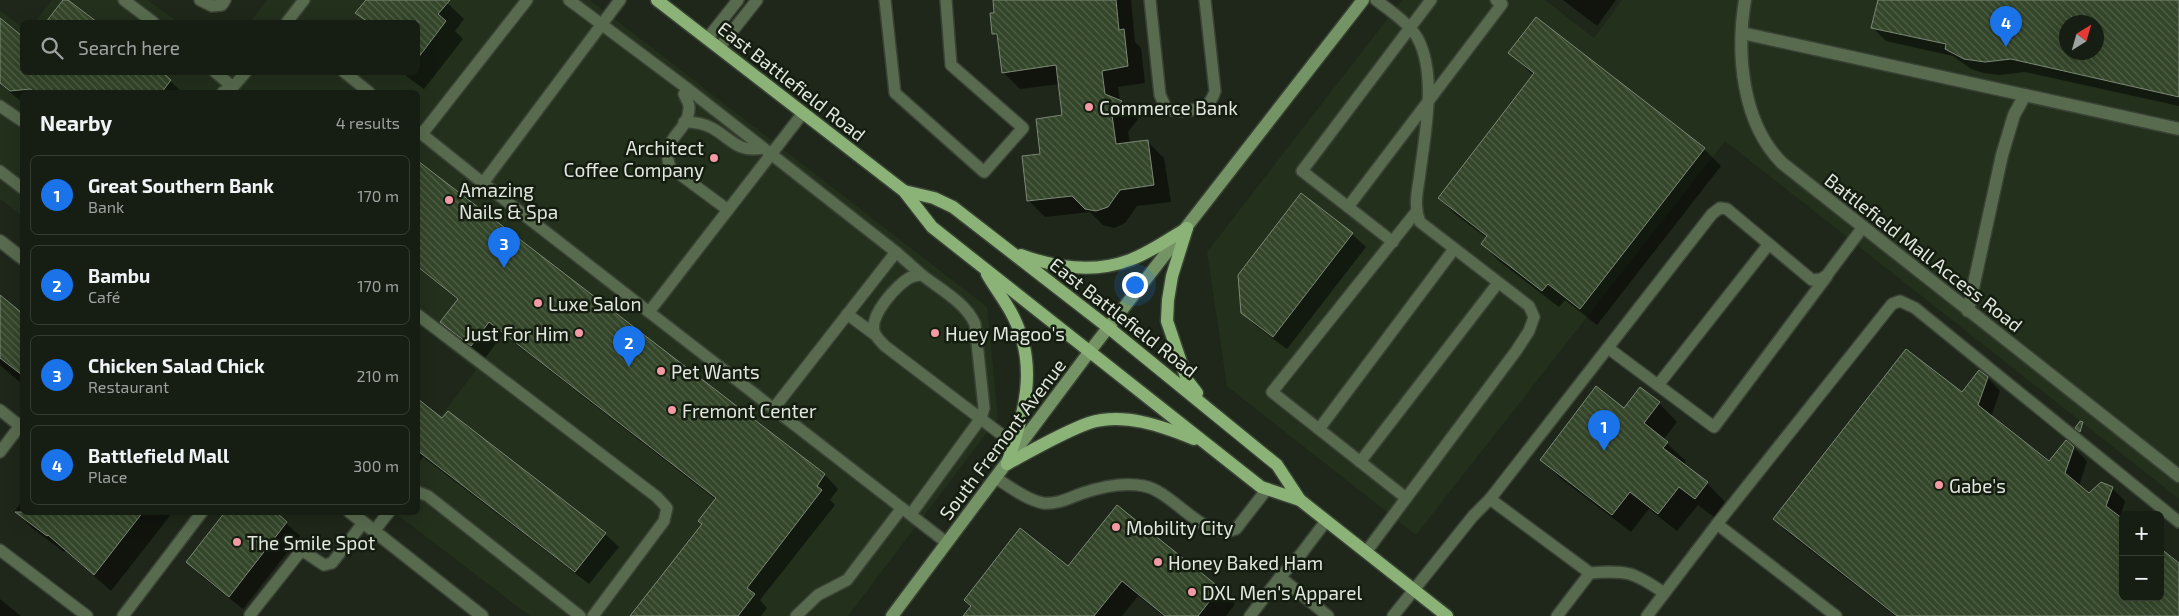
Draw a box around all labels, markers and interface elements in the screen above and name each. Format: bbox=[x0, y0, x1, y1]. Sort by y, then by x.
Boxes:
pin: 4 bbox=[1990, 6, 2022, 47]
north arrow bbox=[2059, 15, 2104, 60]
street label: East Battlefield Road bbox=[714, 16, 870, 146]
search box bbox=[20, 20, 420, 75]
icon: search bbox=[38, 34, 66, 62]
text: Search here bbox=[78, 36, 180, 59]
place label: Commerce Bank bbox=[1099, 96, 1238, 119]
marker: Commerce Bank bbox=[1083, 101, 1095, 113]
text: Nearby bbox=[40, 110, 112, 135]
text: 4 results bbox=[336, 113, 400, 132]
place label: Architect Coffee Company bbox=[564, 136, 704, 181]
marker: Architect Coffee Company bbox=[708, 152, 720, 164]
street label: Battlefield Mall Access Road bbox=[1821, 168, 2027, 336]
text: Great Southern Bank bbox=[88, 174, 274, 197]
place label: Amazing Nails & Spa bbox=[459, 178, 558, 223]
text: 1 bbox=[54, 186, 60, 205]
text: 170 m bbox=[357, 186, 399, 205]
marker: Amazing Nails & Spa bbox=[443, 194, 455, 206]
text: Bank bbox=[88, 197, 124, 216]
pin: 3 bbox=[488, 227, 520, 268]
street label: East Battlefield Road bbox=[1046, 252, 1202, 382]
text: Bambu bbox=[88, 264, 150, 287]
your location bbox=[1122, 272, 1148, 298]
text: 2 bbox=[52, 276, 62, 295]
text: 170 m bbox=[357, 276, 399, 295]
text: Café bbox=[88, 287, 120, 306]
place label: Luxe Salon bbox=[548, 292, 641, 315]
marker: Luxe Salon bbox=[532, 297, 544, 309]
place label: Just For Him bbox=[464, 322, 569, 345]
place label: Huey Magoo's bbox=[945, 322, 1065, 345]
pin: 2 bbox=[613, 326, 645, 367]
marker: Just For Him bbox=[573, 327, 585, 339]
marker: Huey Magoo's bbox=[929, 327, 941, 339]
text: Chicken Salad Chick bbox=[88, 354, 265, 377]
street label: South Fremont Avenue bbox=[934, 354, 1070, 524]
place label: Pet Wants bbox=[671, 360, 760, 383]
marker: Pet Wants bbox=[655, 365, 667, 377]
text: 3 bbox=[52, 366, 62, 385]
text: 210 m bbox=[356, 366, 399, 385]
text: Restaurant bbox=[88, 377, 169, 396]
place label: Fremont Center bbox=[682, 399, 817, 422]
marker: Fremont Center bbox=[666, 404, 678, 416]
pin: 1 bbox=[1588, 410, 1620, 451]
text: Battlefield Mall bbox=[88, 444, 229, 467]
text: 4 bbox=[52, 456, 62, 475]
text: 300 m bbox=[353, 456, 399, 475]
text: Place bbox=[88, 467, 127, 486]
place label: Gabe's bbox=[1949, 474, 2006, 497]
marker: Gabe's bbox=[1933, 479, 1945, 491]
map controls bbox=[2119, 511, 2164, 601]
button: + bbox=[2119, 511, 2164, 556]
place label: Mobility City bbox=[1126, 516, 1233, 539]
marker: Mobility City bbox=[1110, 521, 1122, 533]
place label: The Smile Spot bbox=[247, 531, 375, 554]
marker: The Smile Spot bbox=[231, 536, 243, 548]
place label: Honey Baked Ham bbox=[1168, 551, 1323, 574]
marker: Honey Baked Ham bbox=[1152, 556, 1164, 568]
button: − bbox=[2119, 556, 2164, 601]
place label: DXL Men's Apparel bbox=[1202, 581, 1362, 604]
marker: DXL Men's Apparel bbox=[1186, 586, 1198, 598]

